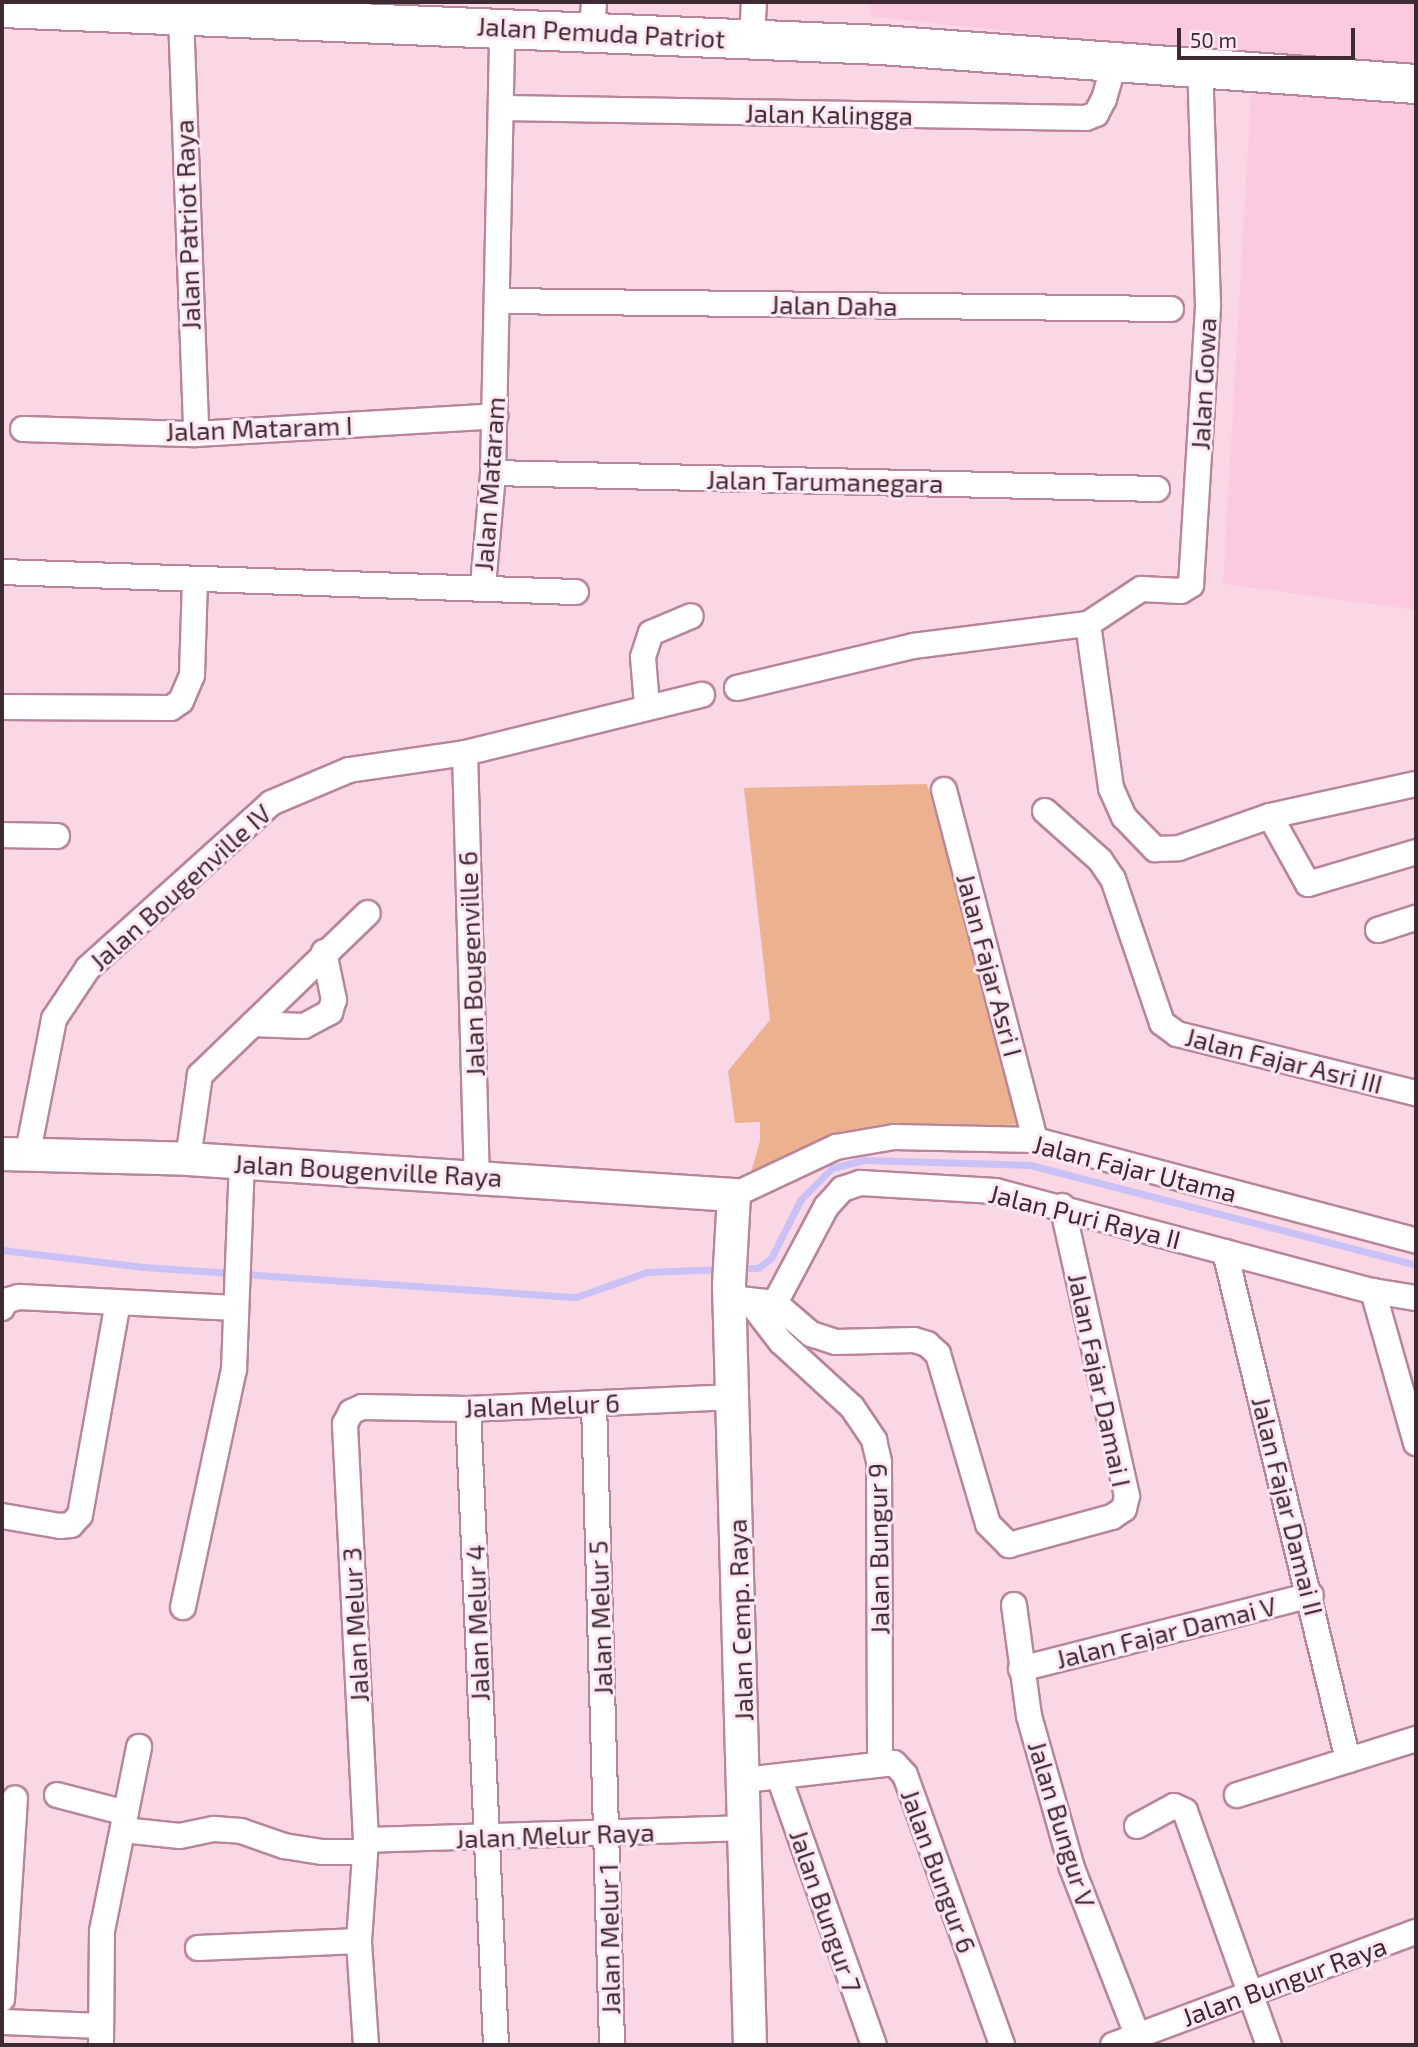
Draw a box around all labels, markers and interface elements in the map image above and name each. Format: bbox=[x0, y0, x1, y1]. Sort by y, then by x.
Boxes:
street label: Jalan Pemuda Patriot bbox=[476, 10, 726, 54]
scale bar bbox=[1180, 14, 1358, 58]
text: 50 m bbox=[1190, 27, 1237, 52]
street label: Jalan Kalingga bbox=[745, 97, 913, 131]
street label: Jalan Patriot Raya bbox=[168, 119, 206, 331]
street label: Jalan Daha bbox=[770, 288, 898, 322]
street label: Jalan Gowa bbox=[1184, 317, 1222, 451]
street label: Jalan Mataram bbox=[467, 396, 511, 572]
street label: Jalan Mataram I bbox=[165, 409, 353, 447]
street label: Jalan Tarumanegara bbox=[706, 463, 944, 499]
street label: Jalan Bougenville IV bbox=[83, 797, 277, 977]
street label: Jalan Bougenville 6 bbox=[451, 851, 491, 1077]
street label: Jalan Fajar Asri I bbox=[950, 869, 1030, 1061]
street label: Jalan Fajar Asri III bbox=[1182, 1020, 1386, 1100]
street label: Jalan Fajar Utama bbox=[1030, 1128, 1240, 1208]
street label: Jalan Bougenville Raya bbox=[233, 1147, 503, 1193]
street label: Jalan Puri Raya II bbox=[986, 1177, 1184, 1255]
street label: Jalan Fajar Damai I bbox=[1062, 1270, 1138, 1490]
street label: Jalan Melur 6 bbox=[463, 1387, 621, 1423]
street label: Jalan Fajar Damai II bbox=[1246, 1393, 1330, 1619]
street label: Jalan Bungur 9 bbox=[861, 1462, 895, 1636]
street label: Jalan Cemp. Raya bbox=[721, 1518, 759, 1722]
street label: Jalan Melur 5 bbox=[582, 1540, 618, 1696]
street label: Jalan Melur 4 bbox=[459, 1544, 495, 1702]
street label: Jalan Melur 3 bbox=[335, 1546, 375, 1704]
street label: Jalan Fajar Damai V bbox=[1052, 1589, 1280, 1675]
street label: Jalan Bungur V bbox=[1022, 1737, 1102, 1911]
street label: Jalan Bungur 6 bbox=[895, 1785, 983, 1957]
street label: Jalan Melur Raya bbox=[455, 1816, 655, 1854]
street label: Jalan Bungur 7 bbox=[783, 1825, 869, 1997]
street label: Jalan Melur 1 bbox=[592, 1863, 626, 2015]
street label: Jalan Bungur Raya bbox=[1177, 1929, 1391, 2033]

